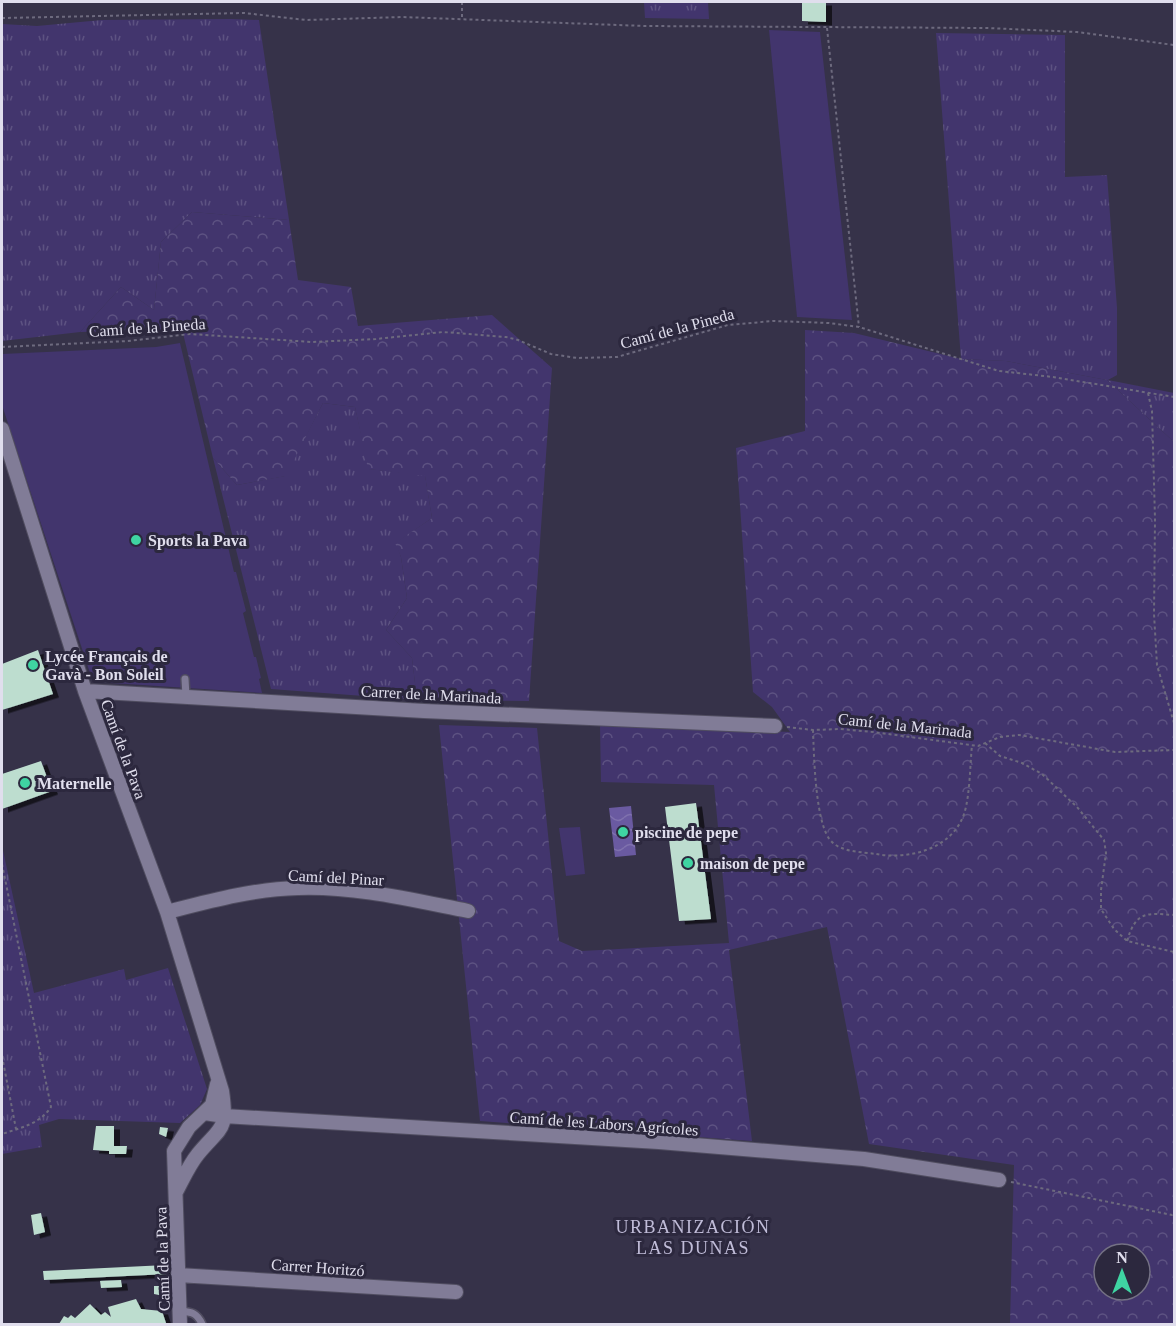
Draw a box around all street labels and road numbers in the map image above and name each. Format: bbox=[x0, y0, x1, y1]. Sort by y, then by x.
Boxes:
street label: Camí de la Pineda bbox=[618, 305, 736, 352]
street label: Camí de la Pineda bbox=[88, 315, 206, 340]
street label: Carrer de la Marinada bbox=[360, 682, 502, 707]
street label: Camí de la Pava bbox=[98, 697, 149, 801]
street label: Camí de la Marinada bbox=[837, 710, 973, 741]
street label: Camí del Pinar bbox=[288, 866, 385, 889]
street label: Camí de les Labors Agrícoles bbox=[509, 1108, 699, 1140]
street label: Camí de la Pava bbox=[152, 1207, 173, 1311]
street label: Carrer Horitzó bbox=[271, 1256, 365, 1279]

